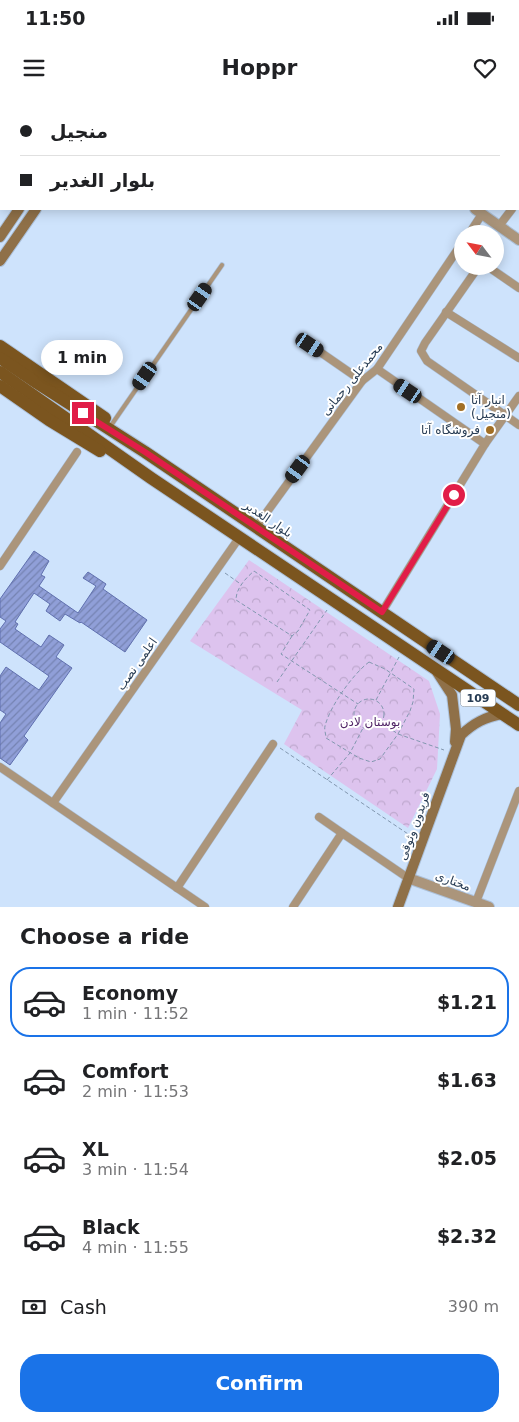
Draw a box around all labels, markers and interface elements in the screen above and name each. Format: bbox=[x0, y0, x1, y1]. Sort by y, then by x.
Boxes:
text: 11:50 bbox=[25, 7, 85, 29]
icon: menu bbox=[20, 54, 48, 82]
icon: heart bbox=[471, 54, 499, 82]
text: Hoppr bbox=[222, 55, 297, 80]
text: منجیل bbox=[50, 120, 108, 142]
text: بلوار الغدیر bbox=[50, 169, 155, 191]
north arrow bbox=[454, 225, 504, 275]
map controls bbox=[454, 225, 504, 275]
car bbox=[185, 280, 214, 314]
car bbox=[293, 330, 326, 360]
callout: 1 min bbox=[42, 340, 124, 376]
street label: محمدعلی رحمانی bbox=[318, 340, 386, 419]
text: 1 min bbox=[57, 348, 107, 367]
car bbox=[130, 359, 159, 393]
car bbox=[391, 376, 424, 406]
place label: انبار آتا (منجیل) bbox=[471, 392, 511, 421]
marker: انبار آتا (منجیل) bbox=[455, 401, 467, 413]
route end bbox=[72, 402, 94, 424]
place label: فروشگاه آتا bbox=[421, 422, 480, 438]
marker: فروشگاه آتا bbox=[484, 424, 496, 436]
car bbox=[283, 452, 312, 486]
route start bbox=[443, 484, 465, 506]
street label: بلوار الغدیر bbox=[240, 497, 295, 541]
street label: اعلمی نصب bbox=[114, 635, 160, 693]
car bbox=[424, 637, 457, 667]
road number: 109 bbox=[460, 690, 496, 706]
park label: بوستان لادن bbox=[340, 715, 400, 730]
street label: فریدون وثوقی bbox=[395, 790, 434, 862]
street label: مختاری bbox=[433, 868, 473, 895]
text: Choose a ride bbox=[20, 924, 189, 949]
icon: car bbox=[22, 980, 67, 1025]
text: Economy bbox=[82, 982, 178, 1004]
text: $1.21 bbox=[437, 991, 497, 1013]
text: 1 min · 11:52 bbox=[82, 1004, 189, 1023]
icon: car bbox=[22, 1058, 67, 1103]
text: Comfort bbox=[82, 1060, 169, 1082]
text: $1.63 bbox=[437, 1069, 497, 1091]
text: 2 min · 11:53 bbox=[82, 1082, 189, 1101]
icon: car bbox=[22, 1136, 67, 1181]
text: XL bbox=[82, 1138, 109, 1160]
text: $2.05 bbox=[437, 1147, 497, 1169]
text: 3 min · 11:54 bbox=[82, 1160, 189, 1179]
icon: car bbox=[22, 1214, 67, 1259]
text: Black bbox=[82, 1216, 140, 1238]
text: $2.32 bbox=[437, 1225, 497, 1247]
text: 4 min · 11:55 bbox=[82, 1238, 189, 1257]
icon: cash bbox=[20, 1293, 48, 1321]
text: Cash bbox=[60, 1296, 107, 1318]
text: 390 m bbox=[448, 1297, 499, 1316]
button: Confirm bbox=[20, 1354, 499, 1412]

